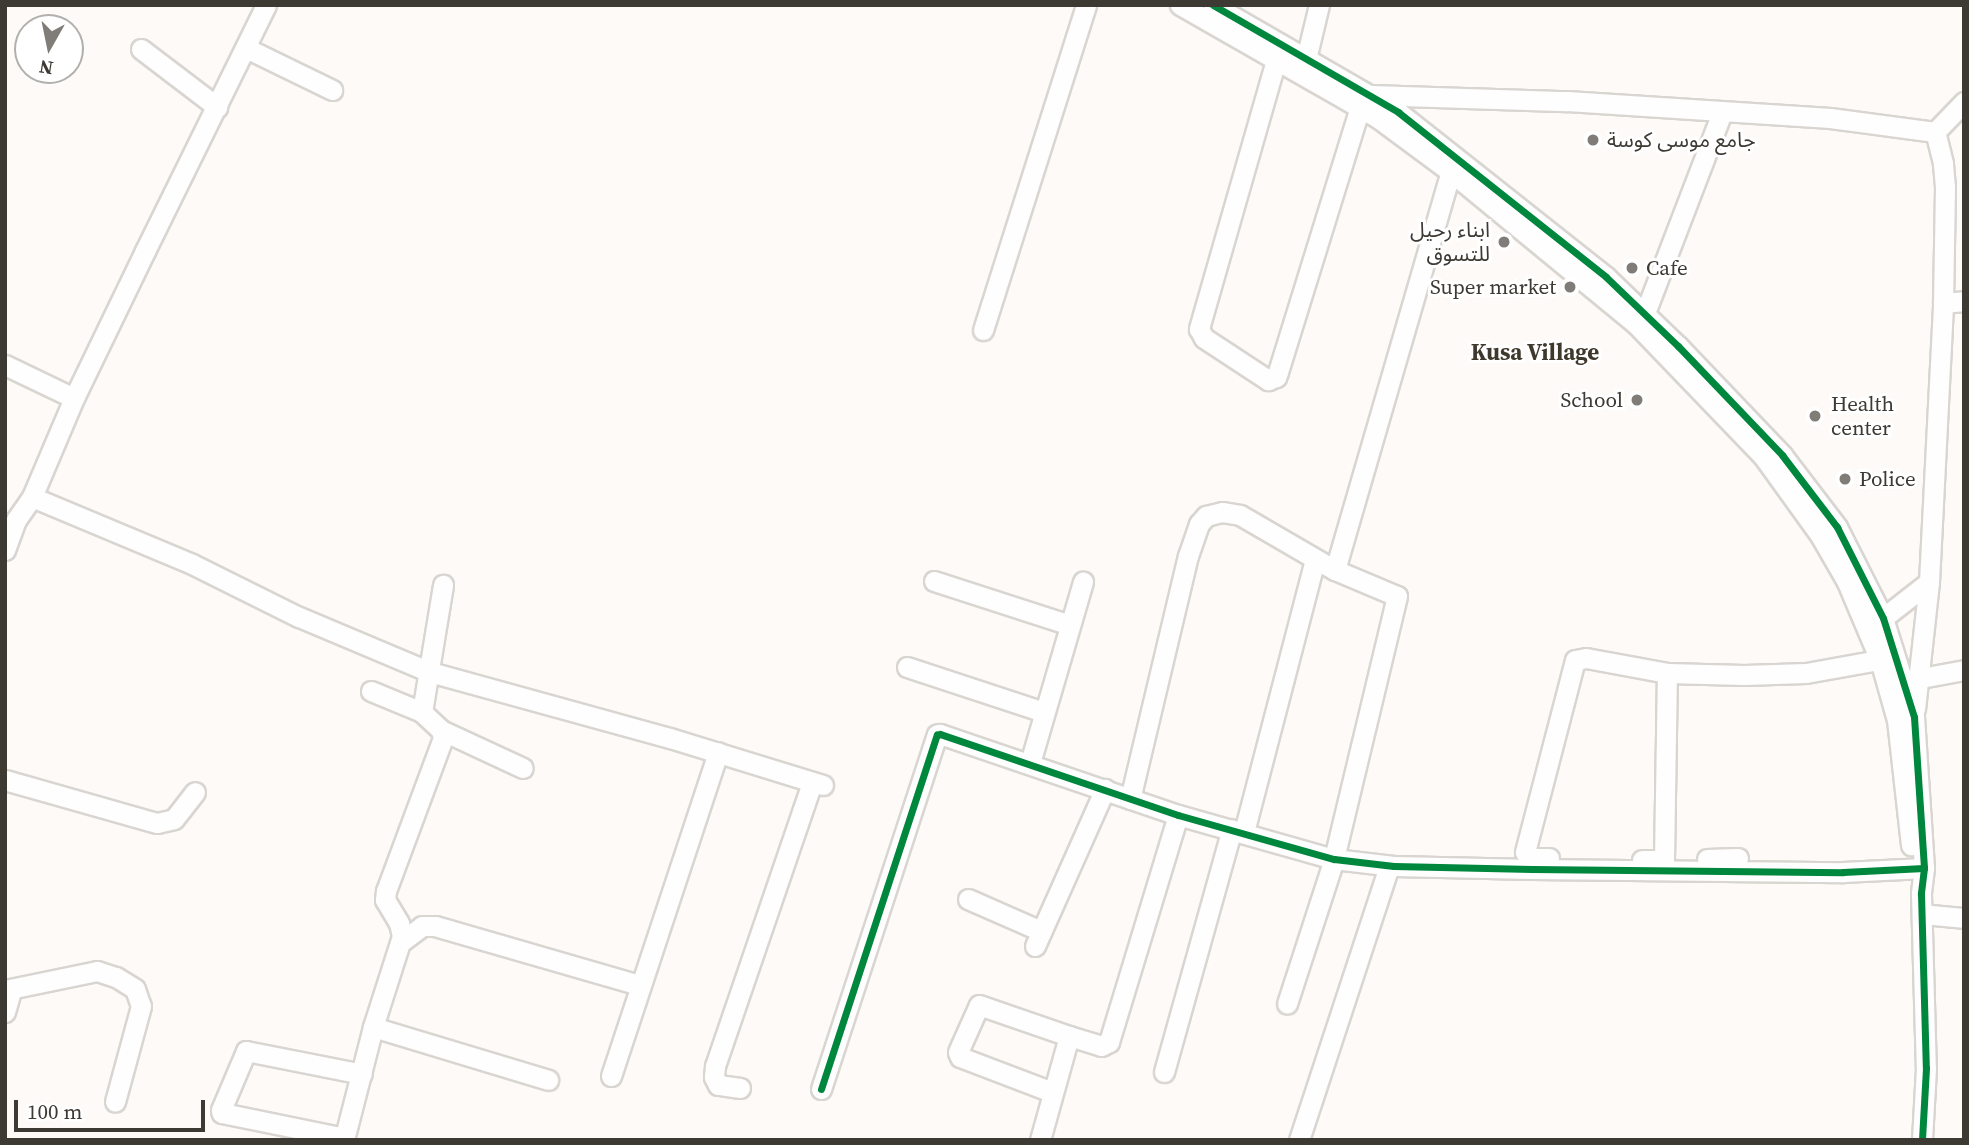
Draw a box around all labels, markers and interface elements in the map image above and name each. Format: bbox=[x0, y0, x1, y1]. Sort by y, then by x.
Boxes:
north arrow bbox=[14, 14, 84, 84]
text: N bbox=[37, 54, 55, 82]
place label: جامع موسى كوسة bbox=[1607, 127, 1756, 153]
marker: جامع موسى كوسة bbox=[1585, 132, 1601, 148]
place label: ابناء رحيل للتسوق bbox=[1410, 217, 1490, 267]
marker: ابناء رحيل للتسوق bbox=[1496, 234, 1512, 250]
place label: Cafe bbox=[1646, 255, 1688, 281]
marker: Cafe bbox=[1624, 260, 1640, 276]
place label: Super market bbox=[1430, 274, 1556, 300]
marker: Super market bbox=[1562, 279, 1578, 295]
district label: Kusa Village bbox=[1470, 338, 1600, 366]
place label: School bbox=[1561, 387, 1623, 413]
place label: Health center bbox=[1831, 391, 1894, 441]
marker: School bbox=[1629, 392, 1645, 408]
marker: Health center bbox=[1805, 406, 1825, 426]
place label: Police bbox=[1859, 466, 1916, 492]
marker: Police bbox=[1837, 471, 1853, 487]
scale bar bbox=[18, 1086, 208, 1130]
text: 100 m bbox=[27, 1097, 82, 1126]

